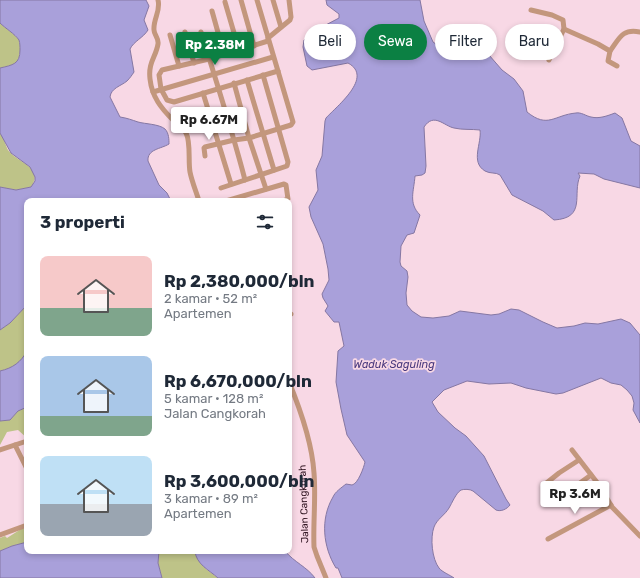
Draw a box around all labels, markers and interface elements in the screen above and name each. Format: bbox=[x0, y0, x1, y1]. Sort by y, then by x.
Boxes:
chip: Beli bbox=[304, 24, 356, 60]
chip: Sewa bbox=[364, 24, 427, 60]
chip: Filter bbox=[435, 24, 497, 60]
chip: Baru bbox=[505, 24, 564, 60]
pin: Rp 2.38M bbox=[174, 32, 256, 66]
text: Rp 2.38M bbox=[185, 37, 245, 52]
pin: Rp 6.67M bbox=[168, 107, 250, 141]
text: Rp 6.67M bbox=[180, 112, 238, 127]
icon: filters bbox=[254, 211, 276, 233]
text: 3 properti bbox=[40, 212, 125, 232]
text: Rp 2,380,000/bln bbox=[164, 271, 314, 291]
icon: home bbox=[72, 272, 120, 320]
text: 2 kamar · 52 m² bbox=[164, 291, 257, 306]
text: Apartemen bbox=[164, 306, 232, 321]
water label: Waduk Saguling bbox=[353, 358, 435, 371]
text: Rp 6,670,000/bln bbox=[164, 371, 312, 391]
icon: home bbox=[72, 372, 120, 420]
text: 5 kamar · 128 m² bbox=[164, 391, 263, 406]
text: Jalan Cangkorah bbox=[164, 406, 266, 421]
street label: Jalan Cangkorah bbox=[297, 465, 311, 543]
text: Rp 3,600,000/bln bbox=[164, 471, 314, 491]
icon: home bbox=[72, 472, 120, 520]
pin: Rp 3.6M bbox=[538, 481, 612, 515]
text: Rp 3.6M bbox=[549, 486, 601, 501]
text: 3 kamar · 89 m² bbox=[164, 491, 258, 506]
text: Apartemen bbox=[164, 506, 232, 521]

